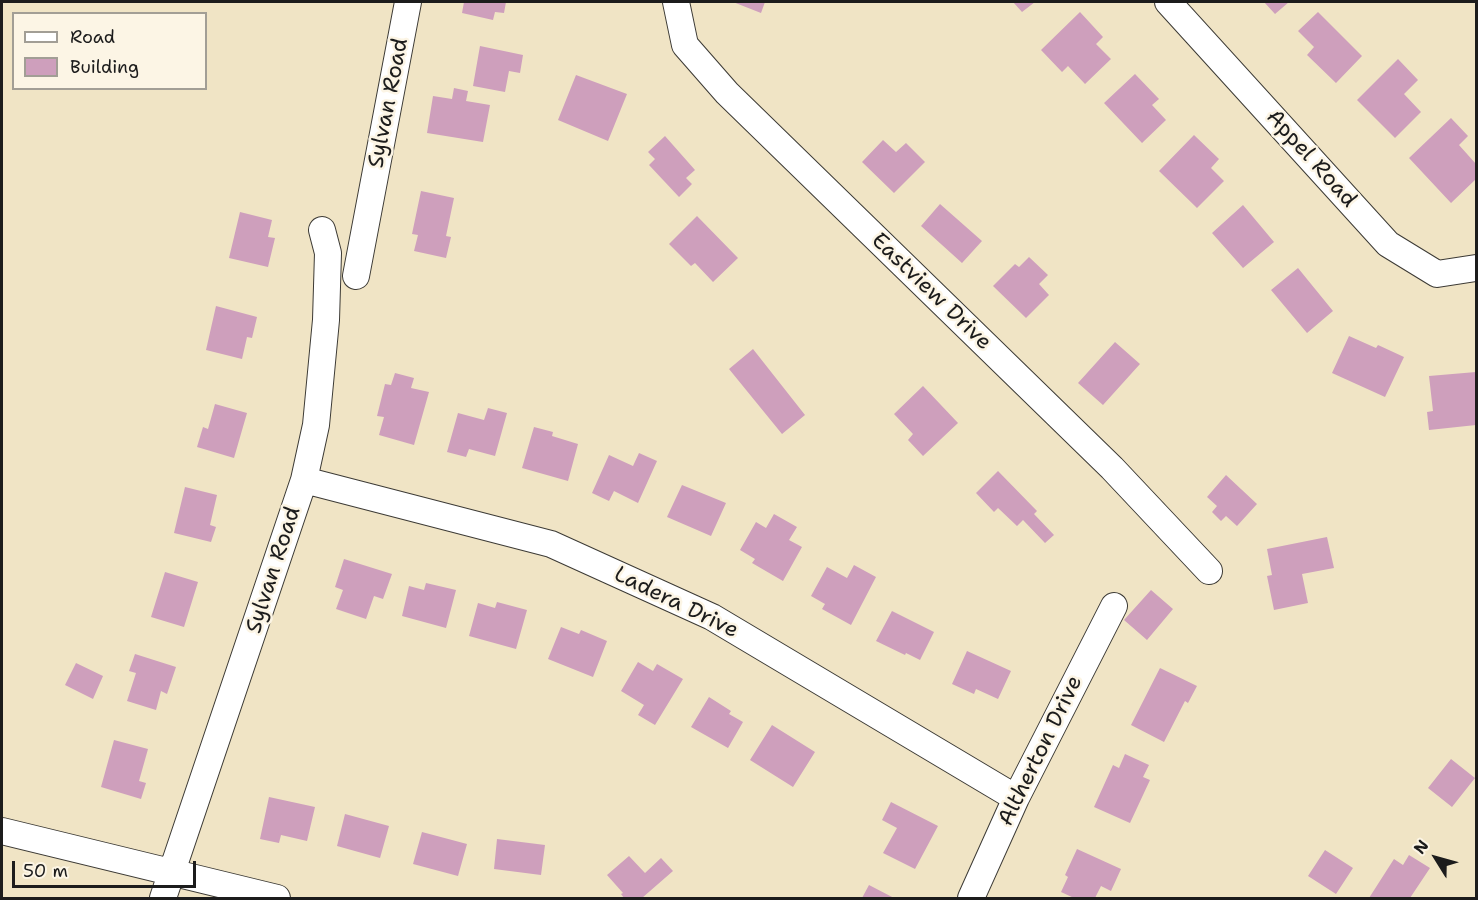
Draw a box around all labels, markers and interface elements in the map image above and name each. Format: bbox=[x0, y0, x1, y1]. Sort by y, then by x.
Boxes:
legend bbox=[12, 12, 207, 90]
text: Road bbox=[70, 25, 115, 49]
street label: Sylvan Road bbox=[363, 36, 415, 170]
text: Building bbox=[70, 55, 139, 79]
street label: Appel Road bbox=[1260, 105, 1362, 213]
street label: Eastview Drive bbox=[865, 228, 997, 356]
street label: Sylvan Road bbox=[241, 503, 307, 637]
street label: Ladera Drive bbox=[609, 562, 743, 644]
street label: Altherton Drive bbox=[993, 672, 1089, 830]
north arrow bbox=[1406, 828, 1466, 888]
text: N bbox=[1409, 835, 1433, 858]
scale bar bbox=[15, 849, 200, 887]
text: 50 m bbox=[23, 859, 68, 883]

